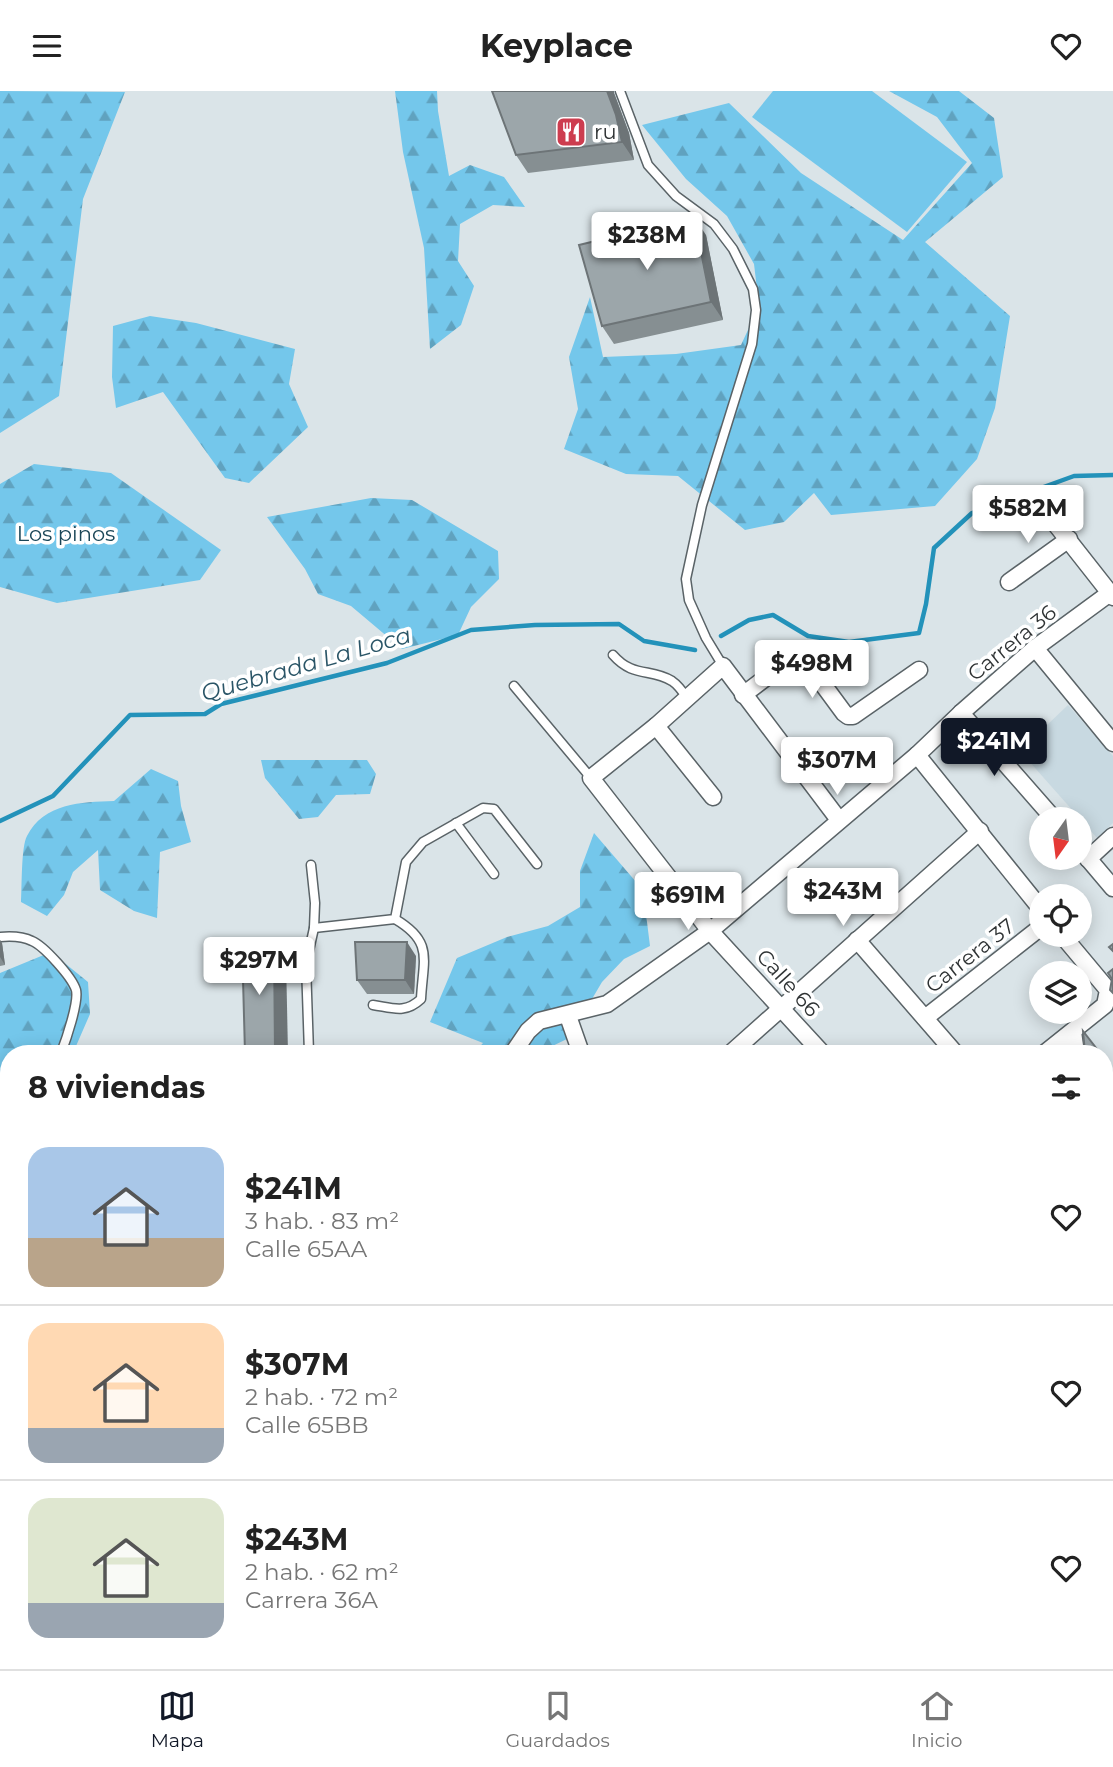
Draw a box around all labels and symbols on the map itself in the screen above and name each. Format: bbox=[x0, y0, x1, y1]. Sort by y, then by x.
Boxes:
restaurant icon: ru bbox=[554, 115, 588, 149]
place label: ru bbox=[594, 119, 617, 144]
pin: $238M bbox=[598, 213, 696, 272]
pin: $582M bbox=[979, 485, 1077, 545]
park label: Los pinos bbox=[17, 521, 115, 546]
street label: Carrera 36 bbox=[963, 599, 1061, 686]
water label: Quebrada La Loca bbox=[198, 621, 414, 707]
pin: $498M bbox=[763, 641, 861, 700]
pin: $241M bbox=[945, 719, 1043, 778]
pin: $307M bbox=[788, 737, 886, 797]
north arrow bbox=[1029, 807, 1092, 870]
pin: $243M bbox=[794, 869, 892, 928]
pin: $691M bbox=[639, 873, 737, 932]
street label: Carrera 37 bbox=[920, 913, 1019, 998]
pin: $297M bbox=[210, 937, 308, 997]
street label: Calle 66 bbox=[752, 944, 825, 1022]

